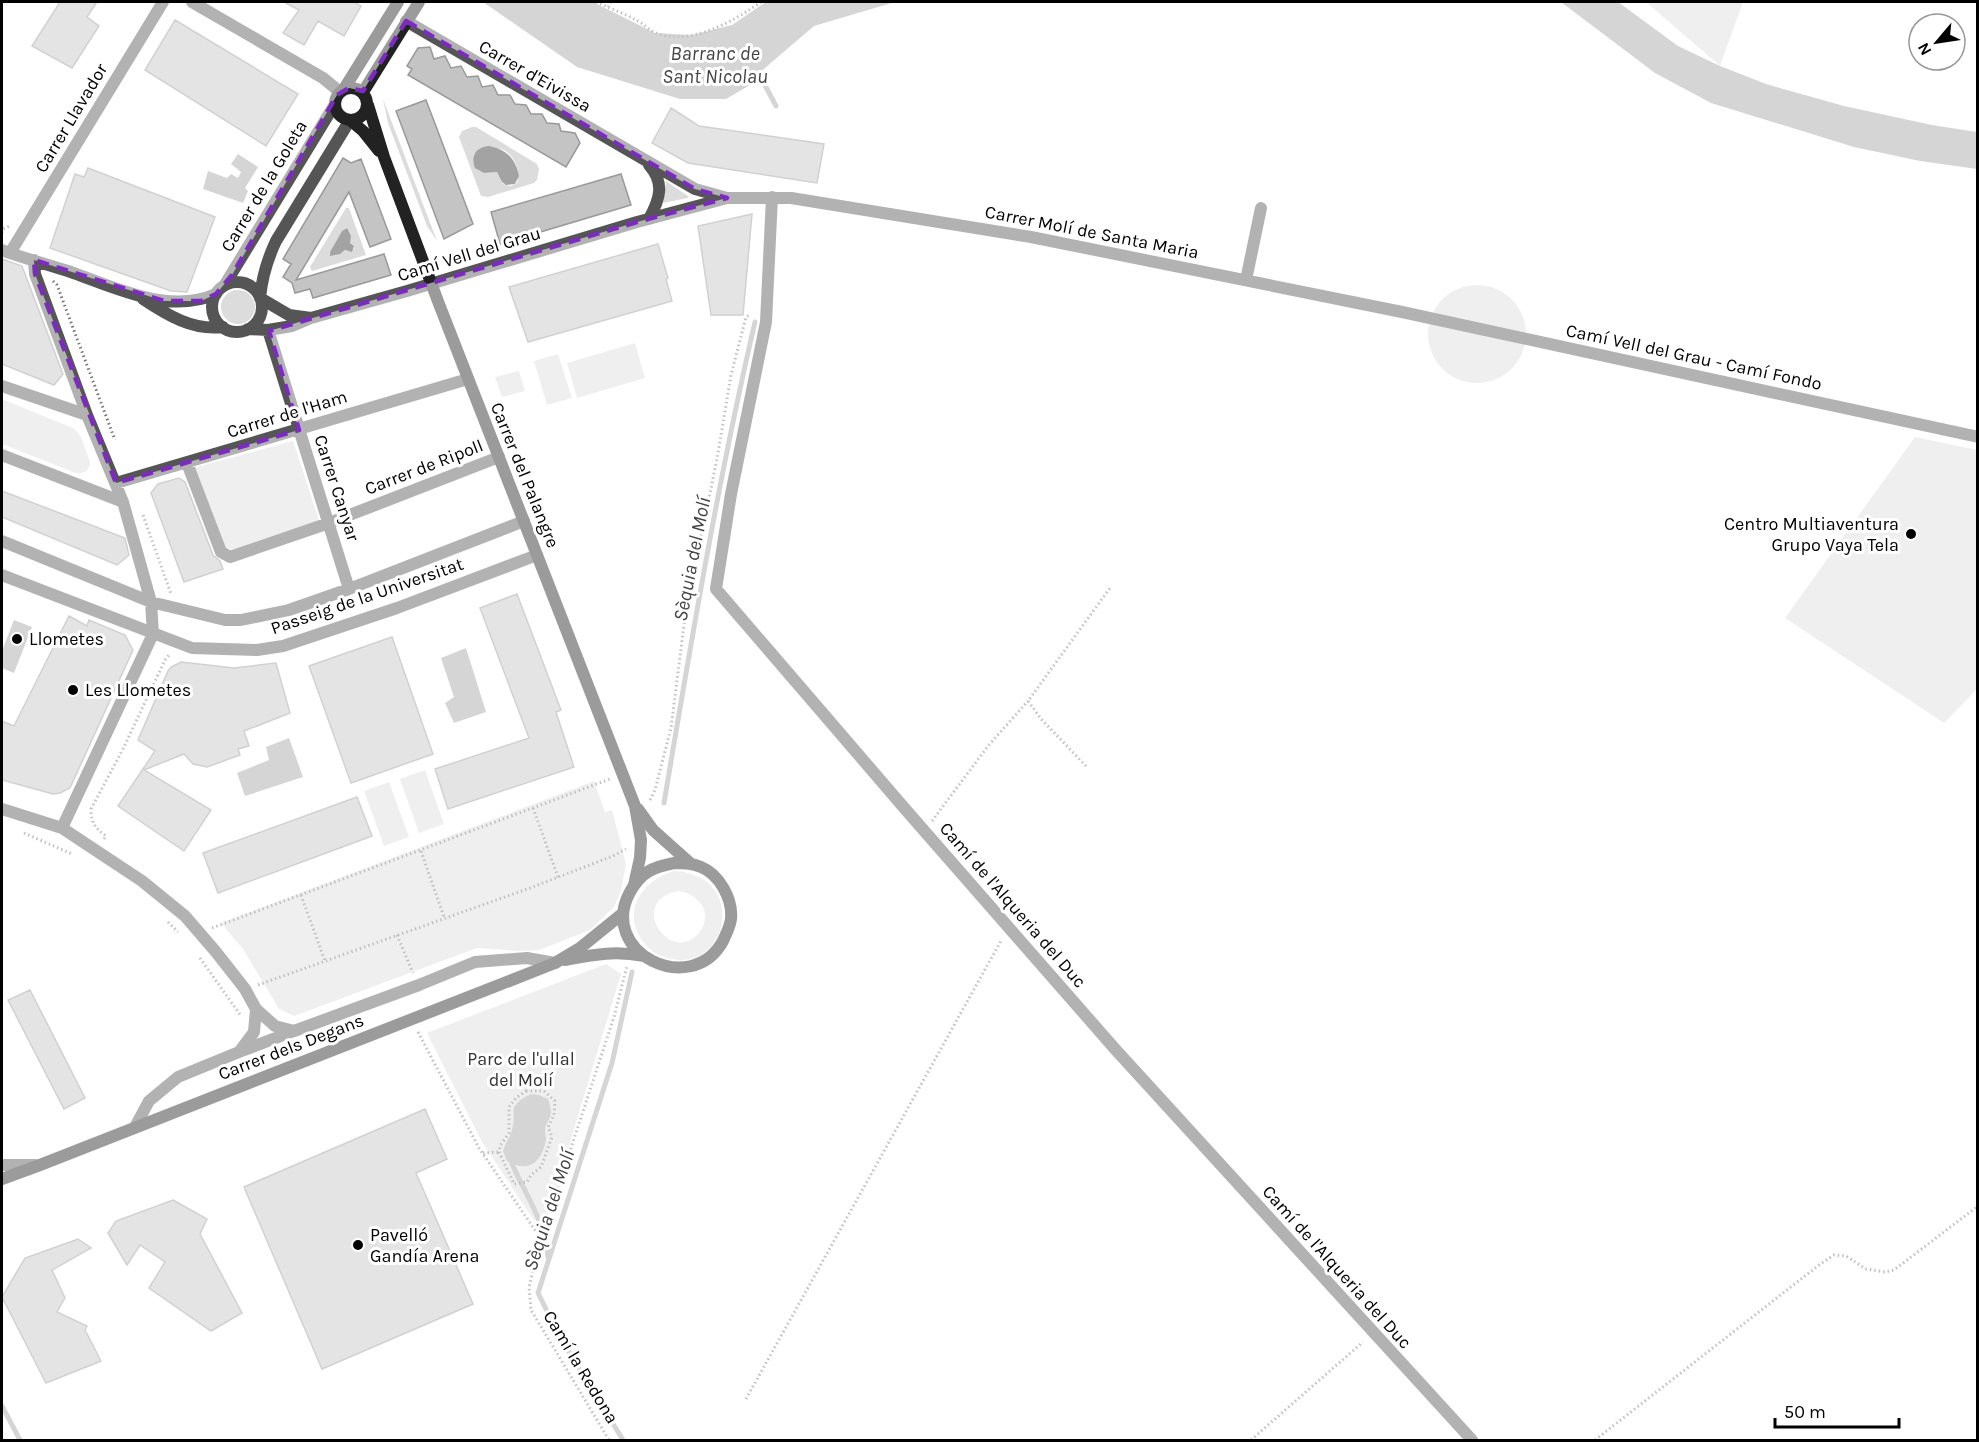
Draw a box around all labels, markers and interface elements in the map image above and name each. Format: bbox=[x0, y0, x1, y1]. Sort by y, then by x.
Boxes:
north arrow bbox=[1907, 12, 1967, 72]
street label: Carrer d'Eivissa bbox=[475, 35, 595, 117]
text: N bbox=[1913, 39, 1935, 59]
water label: Barranc de Sant Nicolau bbox=[662, 42, 768, 88]
street label: Carrer Llavador bbox=[30, 59, 112, 177]
street label: Carrer de la Goleta bbox=[216, 116, 312, 256]
street label: Carrer Molí de Santa Maria bbox=[983, 200, 1201, 264]
street label: Camí Vell del Grau bbox=[395, 222, 543, 286]
street label: Camí Vell del Grau - Camí Fondo bbox=[1564, 319, 1824, 395]
street label: Carrer de l'Ham bbox=[224, 385, 350, 443]
street label: Carrer del Palangre bbox=[486, 399, 564, 551]
street label: Carrer Canyar bbox=[309, 432, 365, 544]
street label: Carrer de Ripoll bbox=[362, 434, 486, 500]
water label: Sèquia del Molí bbox=[669, 492, 716, 623]
place label: Centro Multiaventura Grupo Vaya Tela bbox=[1724, 513, 1899, 556]
marker: Centro Multiaventura Grupo Vaya Tela bbox=[1904, 527, 1918, 541]
street label: Passeig de la Universitat bbox=[268, 553, 466, 639]
place label: Llometes bbox=[29, 628, 104, 650]
marker: Llometes bbox=[10, 632, 24, 646]
place label: Les Llometes bbox=[85, 679, 191, 701]
marker: Les Llometes bbox=[66, 683, 80, 697]
street label: Camí de l'Alqueria del Duc bbox=[935, 818, 1091, 992]
street label: Carrer dels Degans bbox=[215, 1009, 367, 1085]
park label: Parc de l'ullal del Molí bbox=[467, 1048, 575, 1091]
water label: Sèquia del Molí bbox=[519, 1144, 580, 1274]
street label: Camí de l'Alqueria del Duc bbox=[1258, 1181, 1416, 1353]
place label: Pavelló Gandía Arena bbox=[370, 1224, 479, 1267]
marker: Pavelló Gandía Arena bbox=[351, 1238, 365, 1252]
street label: Camí la Redona bbox=[539, 1306, 623, 1428]
scale bar bbox=[1775, 1391, 1900, 1429]
text: 50 m bbox=[1784, 1401, 1826, 1423]

